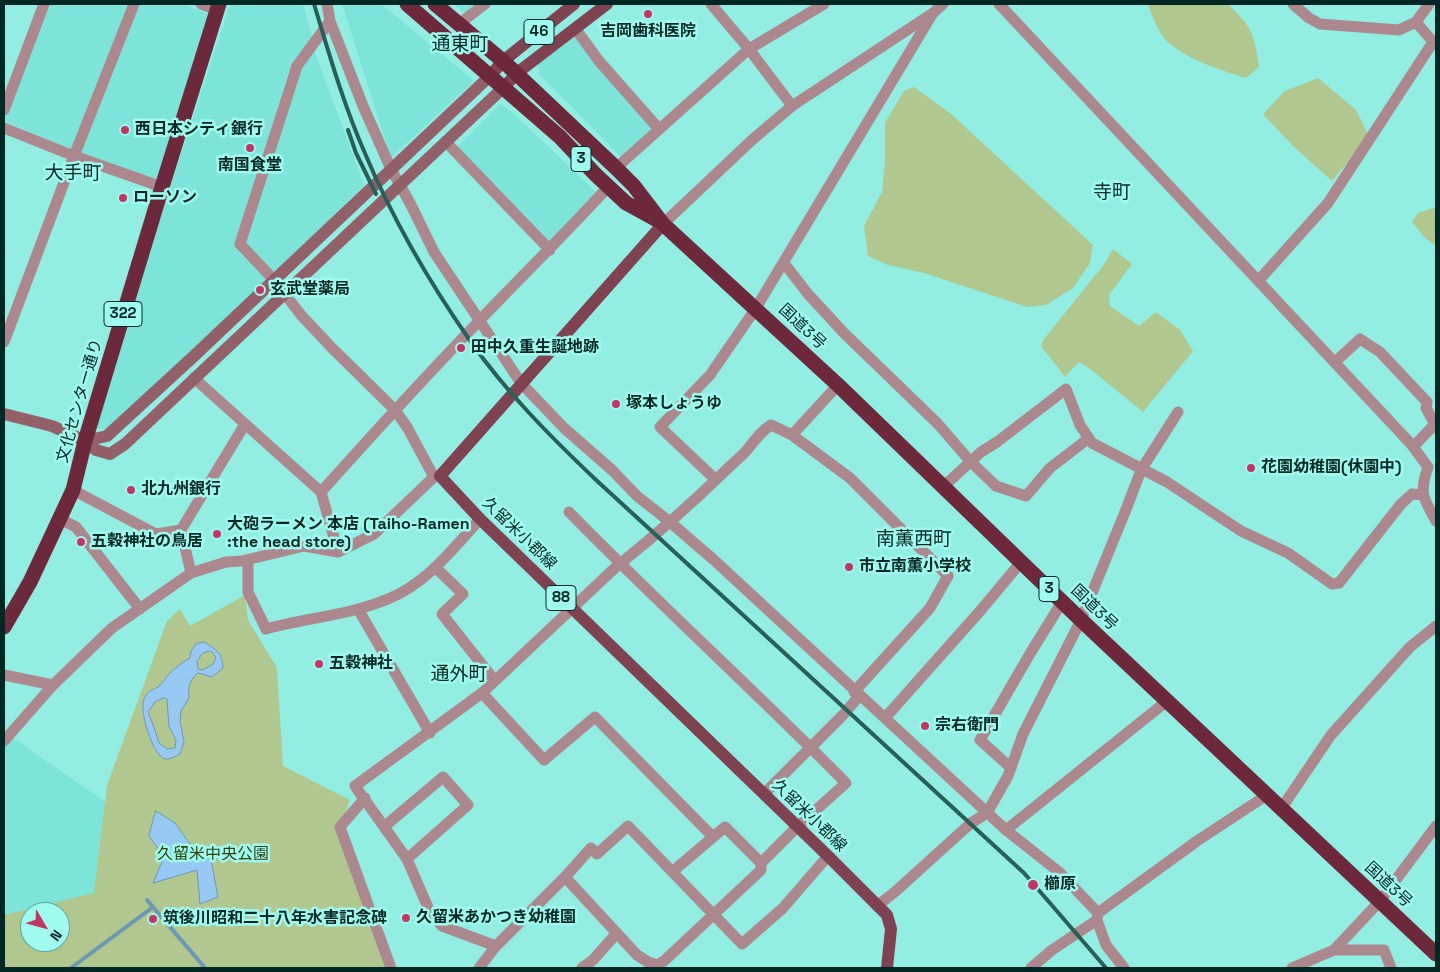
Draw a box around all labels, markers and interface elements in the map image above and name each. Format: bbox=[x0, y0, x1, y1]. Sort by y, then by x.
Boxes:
marker: 吉岡歯科医院 bbox=[642, 8, 654, 20]
road number: 46 bbox=[524, 20, 554, 44]
place label: 吉岡歯科医院 bbox=[600, 22, 696, 42]
district label: 通東町 bbox=[432, 34, 488, 56]
place label: 西日本シティ銀行 bbox=[135, 120, 263, 140]
marker: 西日本シティ銀行 bbox=[119, 124, 131, 136]
marker: 南国食堂 bbox=[244, 142, 256, 154]
road number: 3 bbox=[571, 146, 591, 172]
place label: 南国食堂 bbox=[218, 156, 282, 176]
district label: 大手町 bbox=[45, 163, 101, 185]
district label: 寺町 bbox=[1093, 182, 1131, 204]
place label: ローソン bbox=[133, 188, 197, 208]
marker: ローソン bbox=[117, 192, 129, 204]
place label: 玄武堂薬局 bbox=[270, 280, 350, 300]
marker: 玄武堂薬局 bbox=[254, 284, 266, 296]
street label: 国道3号 bbox=[774, 300, 830, 354]
road number: 322 bbox=[104, 302, 142, 326]
street label: 文化センター通り bbox=[53, 337, 107, 465]
place label: 田中久重生誕地跡 bbox=[471, 338, 599, 358]
marker: 田中久重生誕地跡 bbox=[455, 342, 467, 354]
place label: 塚本しょうゆ bbox=[626, 394, 722, 414]
marker: 塚本しょうゆ bbox=[610, 398, 622, 410]
place label: 花園幼稚園(休園中) bbox=[1261, 458, 1402, 478]
marker: 花園幼稚園(休園中) bbox=[1245, 462, 1257, 474]
place label: 北九州銀行 bbox=[141, 480, 221, 500]
marker: 北九州銀行 bbox=[125, 484, 137, 496]
street label: 久留米小郡線 bbox=[478, 494, 560, 574]
place label: 大砲ラーメン 本店 (Taiho-Ramen :the head store) bbox=[227, 515, 470, 553]
marker: 大砲ラーメン 本店 (Taiho-Ramen :the head store) bbox=[211, 528, 223, 540]
district label: 南薫西町 bbox=[876, 529, 952, 551]
place label: 五穀神社の鳥居 bbox=[91, 532, 203, 552]
marker: 五穀神社の鳥居 bbox=[75, 536, 87, 548]
place label: 市立南薫小学校 bbox=[859, 557, 971, 577]
marker: 市立南薫小学校 bbox=[843, 561, 855, 573]
road number: 3 bbox=[1039, 576, 1059, 602]
street label: 国道3号 bbox=[1067, 581, 1121, 635]
road number: 88 bbox=[546, 586, 576, 610]
place label: 五穀神社 bbox=[329, 654, 393, 674]
marker: 五穀神社 bbox=[313, 658, 325, 670]
district label: 通外町 bbox=[431, 664, 487, 686]
place label: 宗右衛門 bbox=[935, 716, 999, 736]
marker: 宗右衛門 bbox=[919, 720, 931, 732]
street label: 久留米小郡線 bbox=[768, 776, 850, 856]
park label: 久留米中央公園 bbox=[157, 845, 269, 865]
street label: 国道3号 bbox=[1360, 858, 1416, 912]
place label: 櫛原 bbox=[1044, 875, 1076, 895]
marker: 櫛原 bbox=[1026, 878, 1040, 892]
north arrow bbox=[20, 902, 70, 952]
place label: 久留米あかつき幼稚園 bbox=[416, 908, 576, 928]
place label: 筑後川昭和二十八年水害記念碑 bbox=[163, 909, 387, 929]
marker: 久留米あかつき幼稚園 bbox=[400, 912, 412, 924]
marker: 筑後川昭和二十八年水害記念碑 bbox=[147, 913, 159, 925]
text: N bbox=[46, 926, 66, 945]

